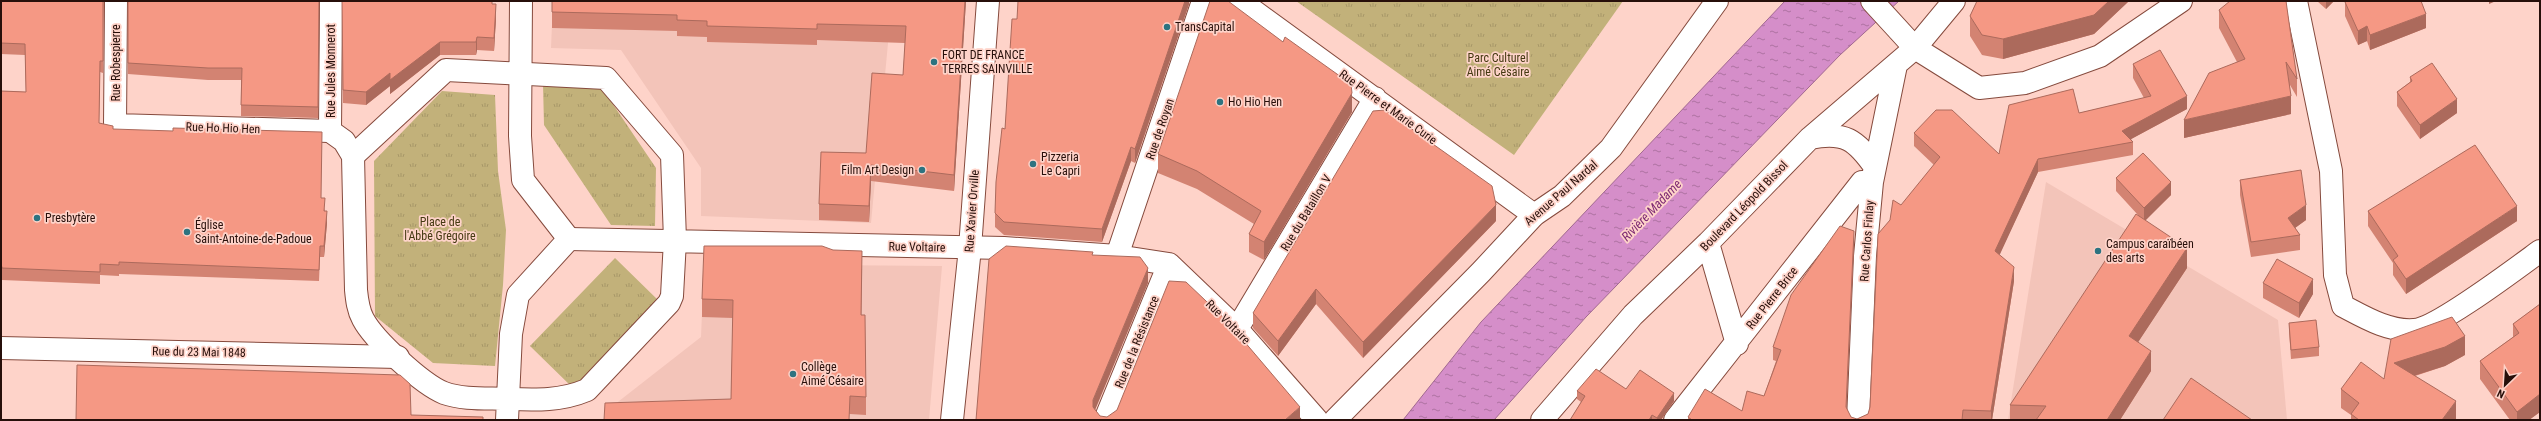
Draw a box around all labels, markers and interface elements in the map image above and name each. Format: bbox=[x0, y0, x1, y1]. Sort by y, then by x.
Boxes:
place label: TransCapital bbox=[1175, 20, 1235, 34]
marker: TransCapital bbox=[1162, 22, 1172, 32]
street label: Rue Jules Monnerot bbox=[324, 23, 338, 118]
street label: Rue Robespierre bbox=[109, 24, 123, 102]
place label: FORT DE FRANCE TERRES SAINVILLE bbox=[942, 48, 1033, 76]
park label: Parc Culturel Aimé Césaire bbox=[1467, 51, 1530, 79]
marker: FORT DE FRANCE TERRES SAINVILLE bbox=[929, 57, 939, 67]
street label: Rue Pierre et Marie Curie bbox=[1336, 67, 1440, 147]
place label: Ho Hio Hen bbox=[1228, 95, 1282, 109]
street label: Rue de Royan bbox=[1143, 96, 1177, 161]
marker: Ho Hio Hen bbox=[1215, 97, 1225, 107]
street label: Rue Ho Hio Hen bbox=[185, 120, 261, 136]
place label: Pizzeria Le Capri bbox=[1041, 150, 1080, 178]
street label: Avenue Paul Nardal bbox=[1522, 157, 1600, 229]
street label: Boulevard Léopold Bissol bbox=[1697, 158, 1791, 254]
marker: Pizzeria Le Capri bbox=[1028, 159, 1038, 169]
place label: Film Art Design bbox=[841, 163, 914, 177]
marker: Film Art Design bbox=[917, 165, 927, 175]
street label: Rue Xavier Orville bbox=[962, 169, 982, 253]
street label: Rue du Bataillon V bbox=[1278, 172, 1334, 254]
water label: Rivière Madame bbox=[1618, 176, 1684, 244]
street label: Rue Carlos Finlay bbox=[1857, 200, 1877, 282]
place label: Presbytère bbox=[45, 211, 96, 225]
marker: Presbytère bbox=[32, 213, 42, 223]
park label: Place de l'Abbé Grégoire bbox=[404, 215, 476, 243]
place label: Église Saint-Antoine-de-Padoue bbox=[195, 217, 312, 246]
marker: Église Saint-Antoine-de-Padoue bbox=[182, 227, 192, 237]
place label: Campus caraïbéen des arts bbox=[2106, 237, 2194, 265]
street label: Rue Voltaire bbox=[888, 240, 946, 255]
marker: Campus caraïbéen des arts bbox=[2093, 246, 2103, 256]
street label: Rue Pierre Brice bbox=[1743, 264, 1801, 332]
street label: Rue de la Résistance bbox=[1112, 294, 1162, 390]
street label: Rue Voltaire bbox=[1203, 297, 1253, 347]
street label: Rue du 23 Mai 1848 bbox=[152, 344, 246, 360]
place label: Collège Aimé Césaire bbox=[801, 360, 864, 388]
north arrow bbox=[2485, 365, 2525, 405]
marker: Collège Aimé Césaire bbox=[788, 369, 798, 379]
text: N bbox=[2495, 386, 2507, 401]

